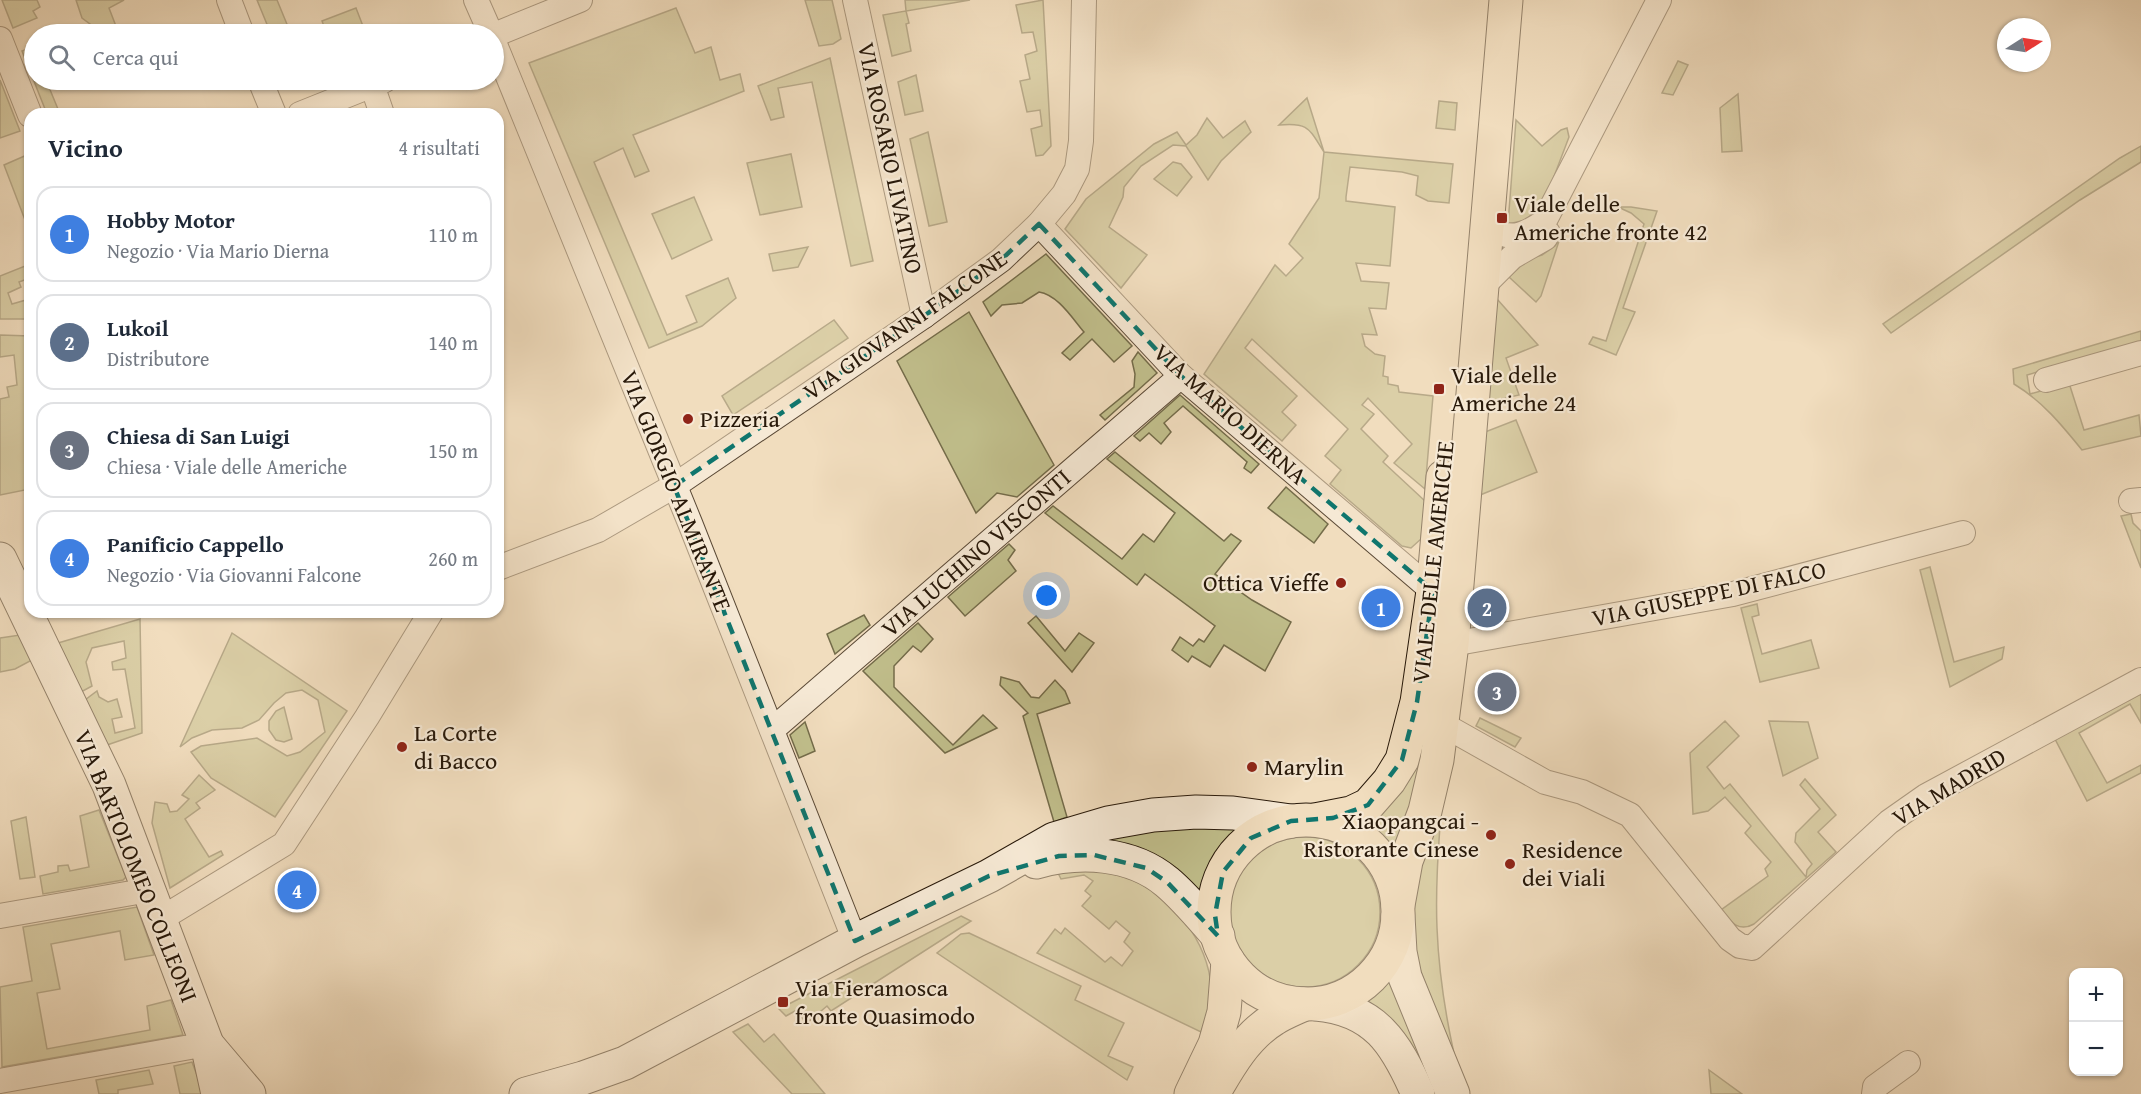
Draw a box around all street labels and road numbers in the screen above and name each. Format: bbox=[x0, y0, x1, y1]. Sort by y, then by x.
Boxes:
street label: VIA ROSARIO LIVATINO bbox=[849, 39, 932, 277]
street label: VIA GIOVANNI FALCONE bbox=[796, 241, 1014, 408]
street label: VIA MARIO DIERNA bbox=[1146, 335, 1315, 493]
street label: VIA GIORGIO ALMIRANTE bbox=[612, 365, 741, 617]
street label: VIALE DELLE AMERICHE bbox=[1402, 439, 1463, 685]
street label: VIA LUCHINO VISCONTI bbox=[873, 460, 1078, 645]
street label: VIA GIUSEPPE DI FALCO bbox=[1589, 552, 1829, 635]
street label: VIA BARTOLOMEO COLLEONI bbox=[66, 724, 207, 1007]
street label: VIA MADRID bbox=[1885, 739, 2012, 834]

